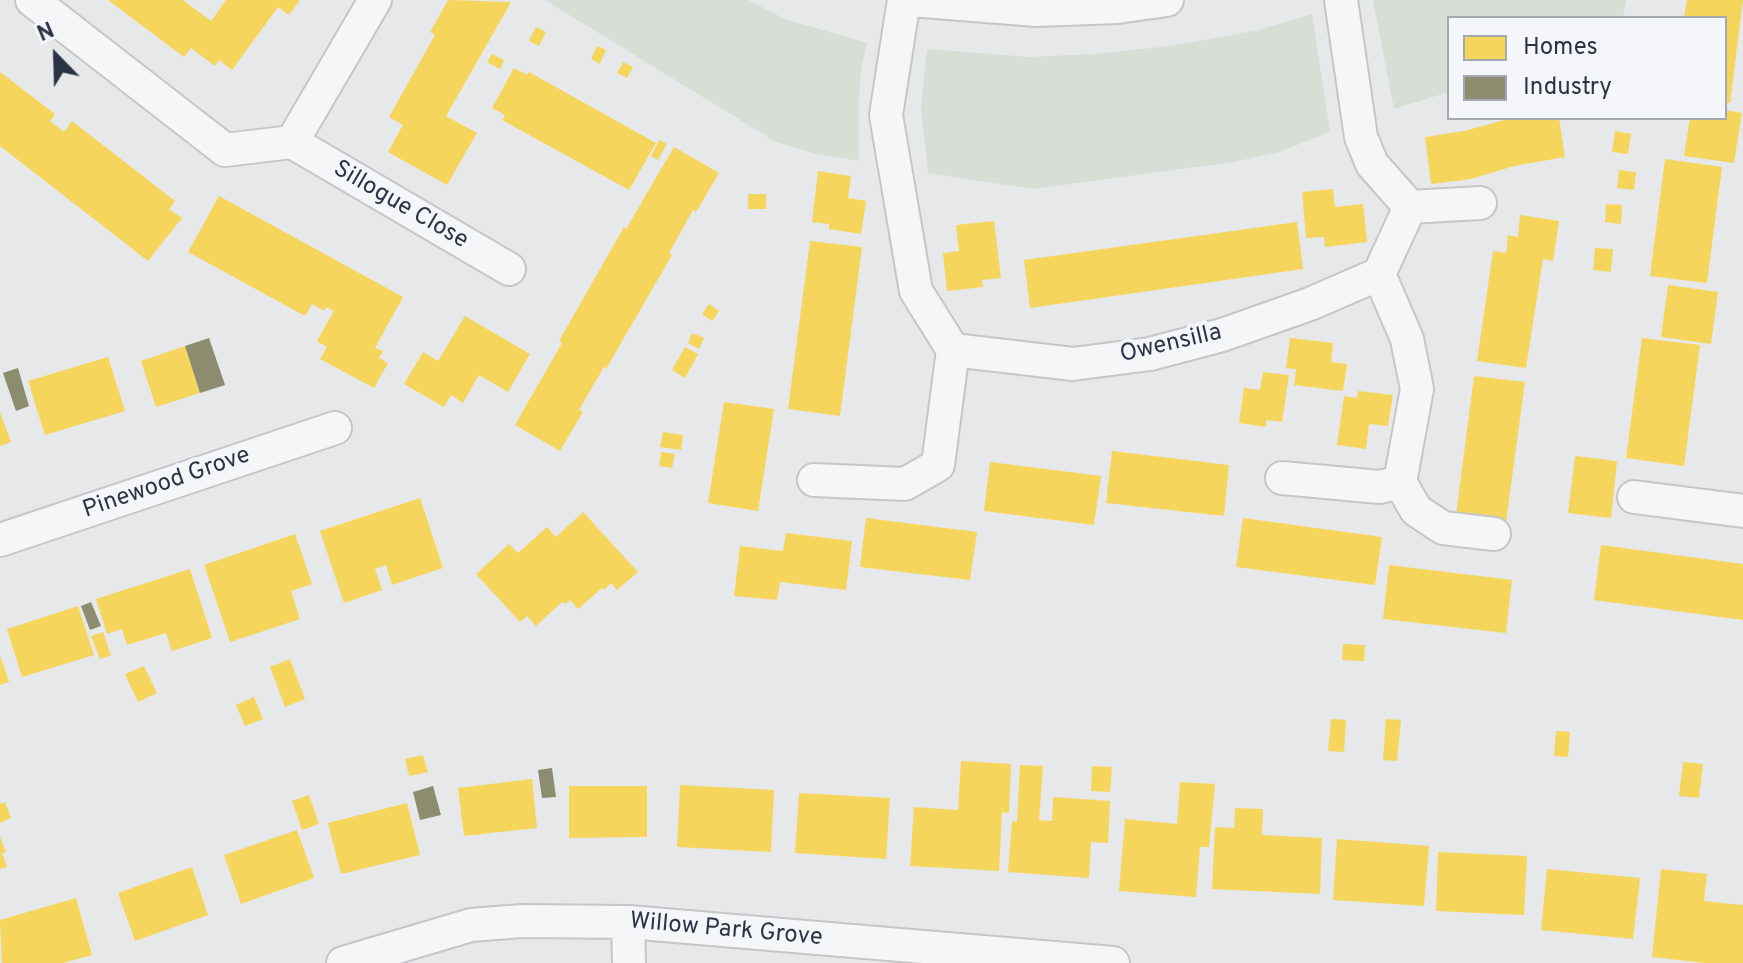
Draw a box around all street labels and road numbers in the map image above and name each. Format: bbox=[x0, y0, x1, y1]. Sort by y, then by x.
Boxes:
street label: Sillogue Close bbox=[327, 156, 473, 256]
street label: Owensilla bbox=[1117, 319, 1225, 371]
street label: Pinewood Grove bbox=[80, 442, 254, 526]
street label: Willow Park Grove bbox=[628, 908, 824, 954]

